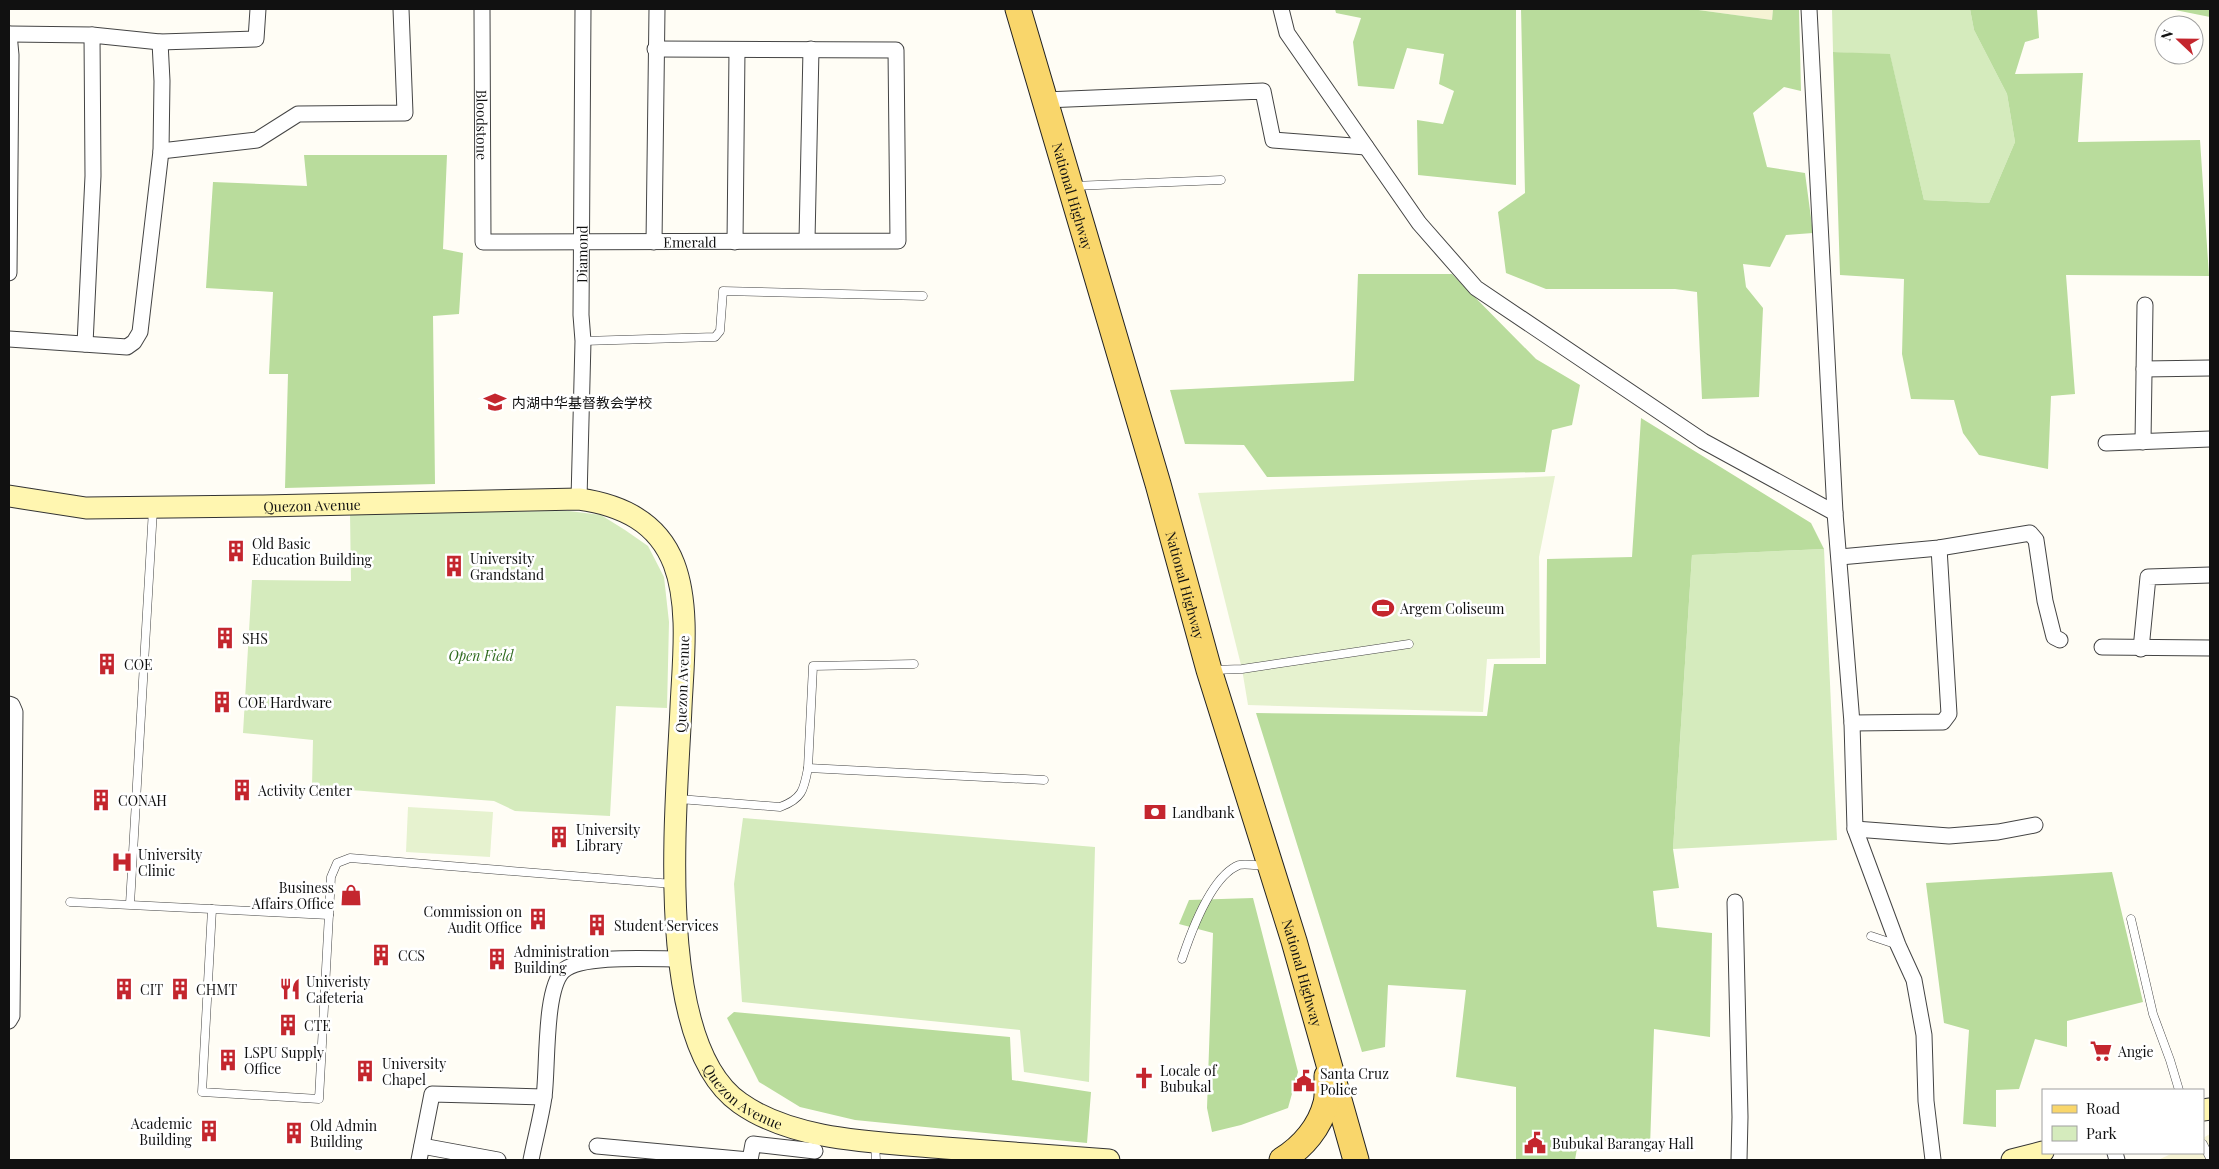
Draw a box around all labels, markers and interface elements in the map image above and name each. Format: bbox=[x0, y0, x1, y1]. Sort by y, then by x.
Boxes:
north arrow bbox=[2154, 15, 2204, 65]
text: N bbox=[2156, 27, 2177, 43]
street label: Bloodstone bbox=[473, 90, 492, 160]
street label: National Highway bbox=[1048, 140, 1098, 252]
street label: Diamond bbox=[572, 225, 591, 283]
street label: Emerald bbox=[663, 232, 717, 251]
school or university icon: 内湖中华基督教会学校 bbox=[482, 389, 508, 415]
place label: 内湖中华基督教会学校 bbox=[512, 393, 652, 412]
street label: Quezon Avenue bbox=[263, 494, 361, 515]
street label: National Highway bbox=[1162, 529, 1210, 641]
place label: Old Basic Education Building bbox=[252, 534, 372, 569]
building icon: Old Basic Education Building bbox=[223, 538, 249, 564]
place label: University Grandstand bbox=[470, 549, 544, 584]
building icon: University Grandstand bbox=[441, 553, 467, 579]
sports icon: Argem Coliseum bbox=[1370, 595, 1396, 621]
place label: Argem Coliseum bbox=[1399, 599, 1505, 618]
building icon: SHS bbox=[212, 625, 238, 651]
place label: SHS bbox=[242, 629, 268, 648]
street label: Quezon Avenue bbox=[671, 635, 693, 733]
park label: Open Field bbox=[448, 646, 514, 665]
building icon: COE bbox=[94, 651, 120, 677]
place label: COE bbox=[124, 655, 152, 674]
building icon: COE Hardware bbox=[209, 689, 235, 715]
place label: COE Hardware bbox=[238, 693, 332, 712]
building icon: Activity Center bbox=[229, 777, 255, 803]
place label: Activity Center bbox=[257, 781, 353, 800]
building icon: CONAH bbox=[88, 787, 114, 813]
place label: CONAH bbox=[118, 791, 167, 810]
bank icon: Landbank bbox=[1142, 799, 1168, 825]
place label: Landbank bbox=[1172, 803, 1235, 822]
place label: University Library bbox=[576, 820, 640, 855]
building icon: University Library bbox=[546, 824, 572, 850]
place label: University Clinic bbox=[138, 845, 202, 880]
hospital icon: University Clinic bbox=[109, 849, 135, 875]
place label: Business Affairs Office bbox=[251, 878, 334, 913]
shop icon: Business Affairs Office bbox=[338, 882, 364, 908]
place label: Commission on Audit Office bbox=[424, 902, 523, 937]
building icon: Commission on Audit Office bbox=[525, 906, 551, 932]
building icon: Student Services bbox=[584, 912, 610, 938]
place label: Student Services bbox=[614, 916, 718, 935]
street label: National Highway bbox=[1278, 917, 1327, 1029]
building icon: CCS bbox=[368, 942, 394, 968]
place label: Administration Building bbox=[513, 942, 610, 977]
place label: CCS bbox=[398, 946, 425, 965]
building icon: Administration Building bbox=[484, 946, 510, 972]
place label: Univeristy Cafeteria bbox=[306, 972, 370, 1007]
building icon: CIT bbox=[111, 976, 137, 1002]
building icon: CHMT bbox=[167, 976, 193, 1002]
restaurant icon: Univeristy Cafeteria bbox=[277, 976, 303, 1002]
place label: CIT bbox=[140, 980, 163, 999]
place label: CHMT bbox=[196, 980, 237, 999]
building icon: CTE bbox=[275, 1012, 301, 1038]
place label: CTE bbox=[304, 1016, 331, 1035]
supermarket icon: Angie bbox=[2088, 1038, 2114, 1064]
place label: Angie bbox=[2117, 1042, 2154, 1061]
place label: LSPU Supply Office bbox=[244, 1043, 324, 1078]
building icon: LSPU Supply Office bbox=[215, 1047, 241, 1073]
place label: University Chapel bbox=[382, 1054, 446, 1089]
building icon: University Chapel bbox=[352, 1058, 378, 1084]
street label: Quezon Avenue bbox=[699, 1060, 785, 1133]
place label: Locale of Bubukal bbox=[1160, 1061, 1218, 1096]
place label: Santa Cruz Police bbox=[1320, 1064, 1389, 1099]
church icon: Locale of Bubukal bbox=[1131, 1065, 1157, 1091]
public building icon: Santa Cruz Police bbox=[1291, 1068, 1317, 1094]
legend bbox=[2042, 1089, 2204, 1154]
text: Road bbox=[2086, 1098, 2120, 1118]
place label: Academic Building bbox=[130, 1114, 193, 1149]
place label: Old Admin Building bbox=[310, 1116, 378, 1151]
building icon: Academic Building bbox=[196, 1118, 222, 1144]
building icon: Old Admin Building bbox=[281, 1120, 307, 1146]
text: Park bbox=[2086, 1123, 2118, 1143]
public building icon: Bubukal Barangay Hall bbox=[1522, 1130, 1548, 1156]
place label: Bubukal Barangay Hall bbox=[1552, 1134, 1694, 1153]

